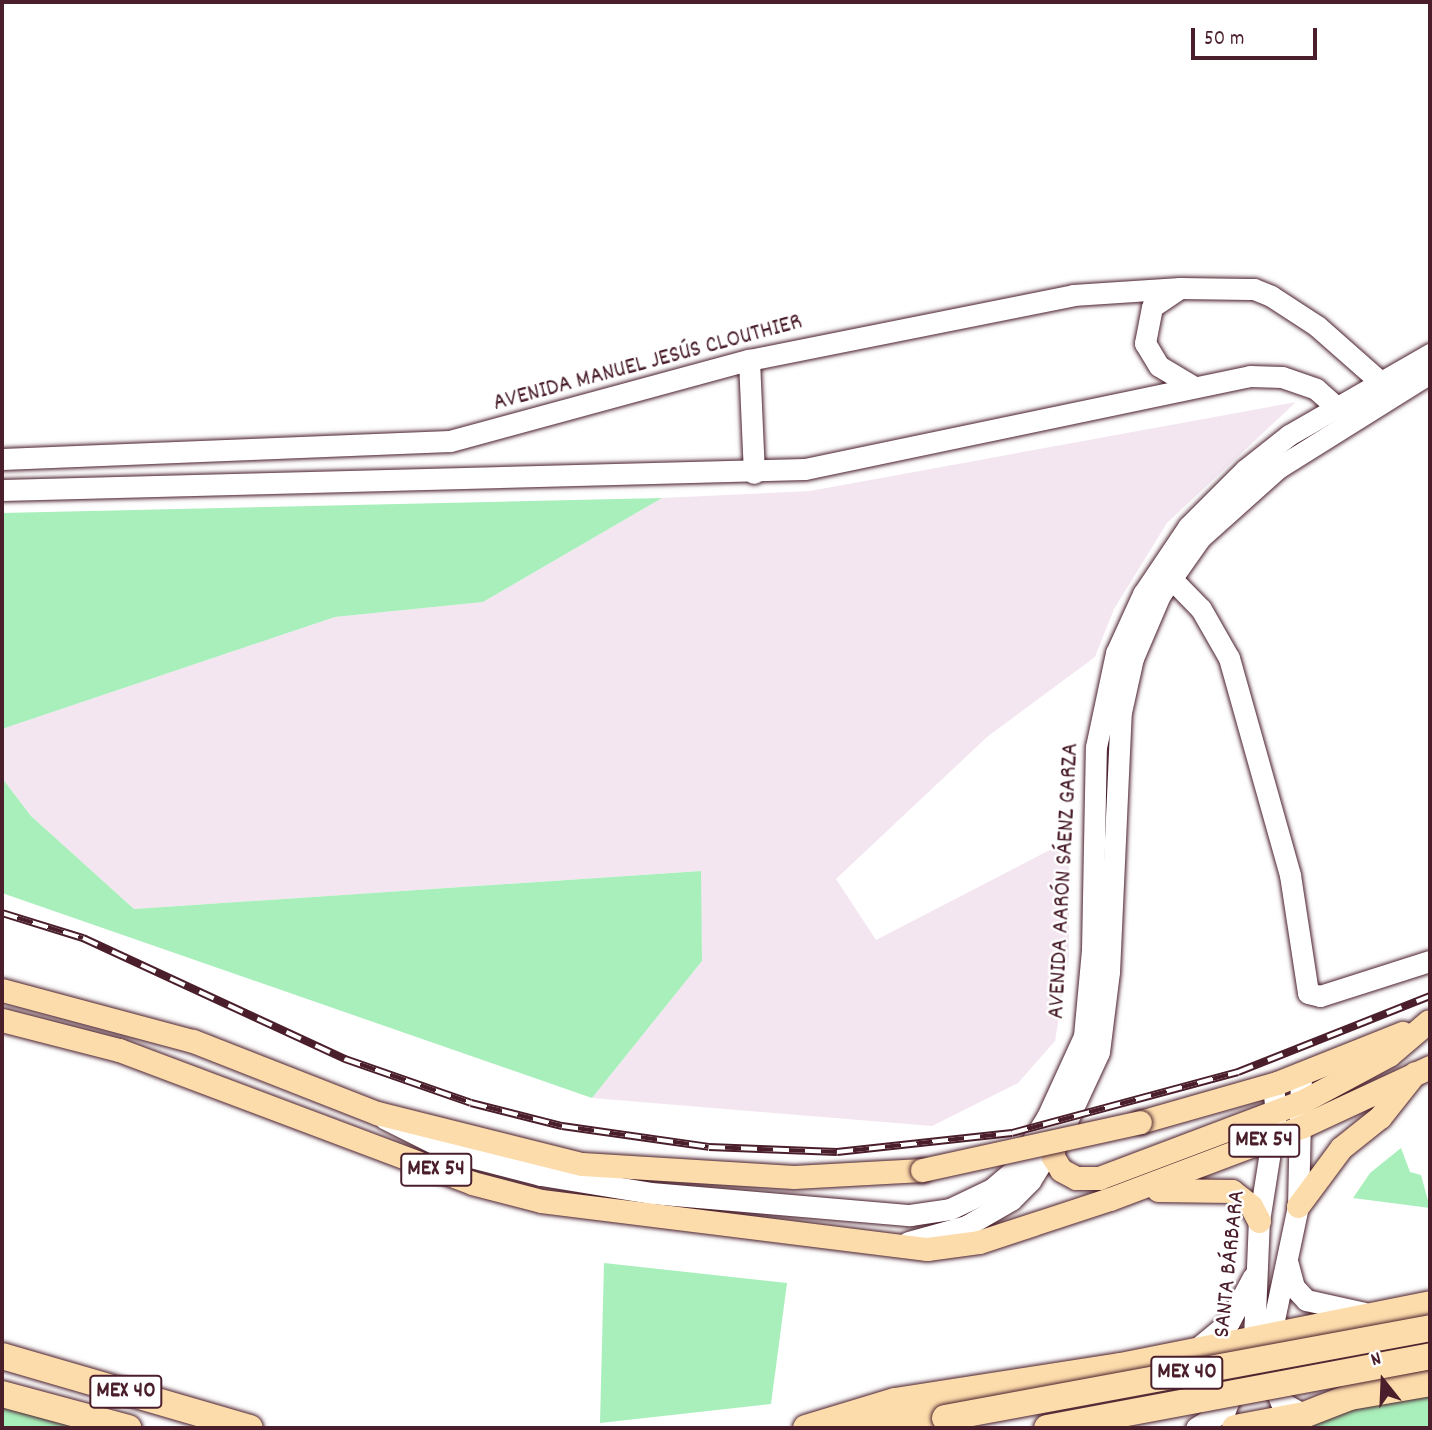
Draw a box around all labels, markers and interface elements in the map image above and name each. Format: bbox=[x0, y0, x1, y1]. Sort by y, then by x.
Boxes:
scale bar bbox=[1194, 14, 1320, 58]
text: 50 m bbox=[1204, 25, 1244, 55]
street label: AVENIDA MANUEL JESÚS CLOUTHIER bbox=[490, 309, 806, 419]
street label: AVENIDA AARÓN SÁENZ GARZA bbox=[1043, 742, 1087, 1020]
road number: MEX 54 bbox=[1227, 1122, 1301, 1160]
road number: MEX 54 bbox=[399, 1150, 473, 1190]
street label: SANTA BÁRBARA bbox=[1209, 1189, 1253, 1339]
north arrow bbox=[1348, 1346, 1418, 1416]
text: N bbox=[1368, 1346, 1385, 1375]
road number: MEX 40 bbox=[1150, 1354, 1224, 1392]
road number: MEX 40 bbox=[89, 1372, 163, 1412]

